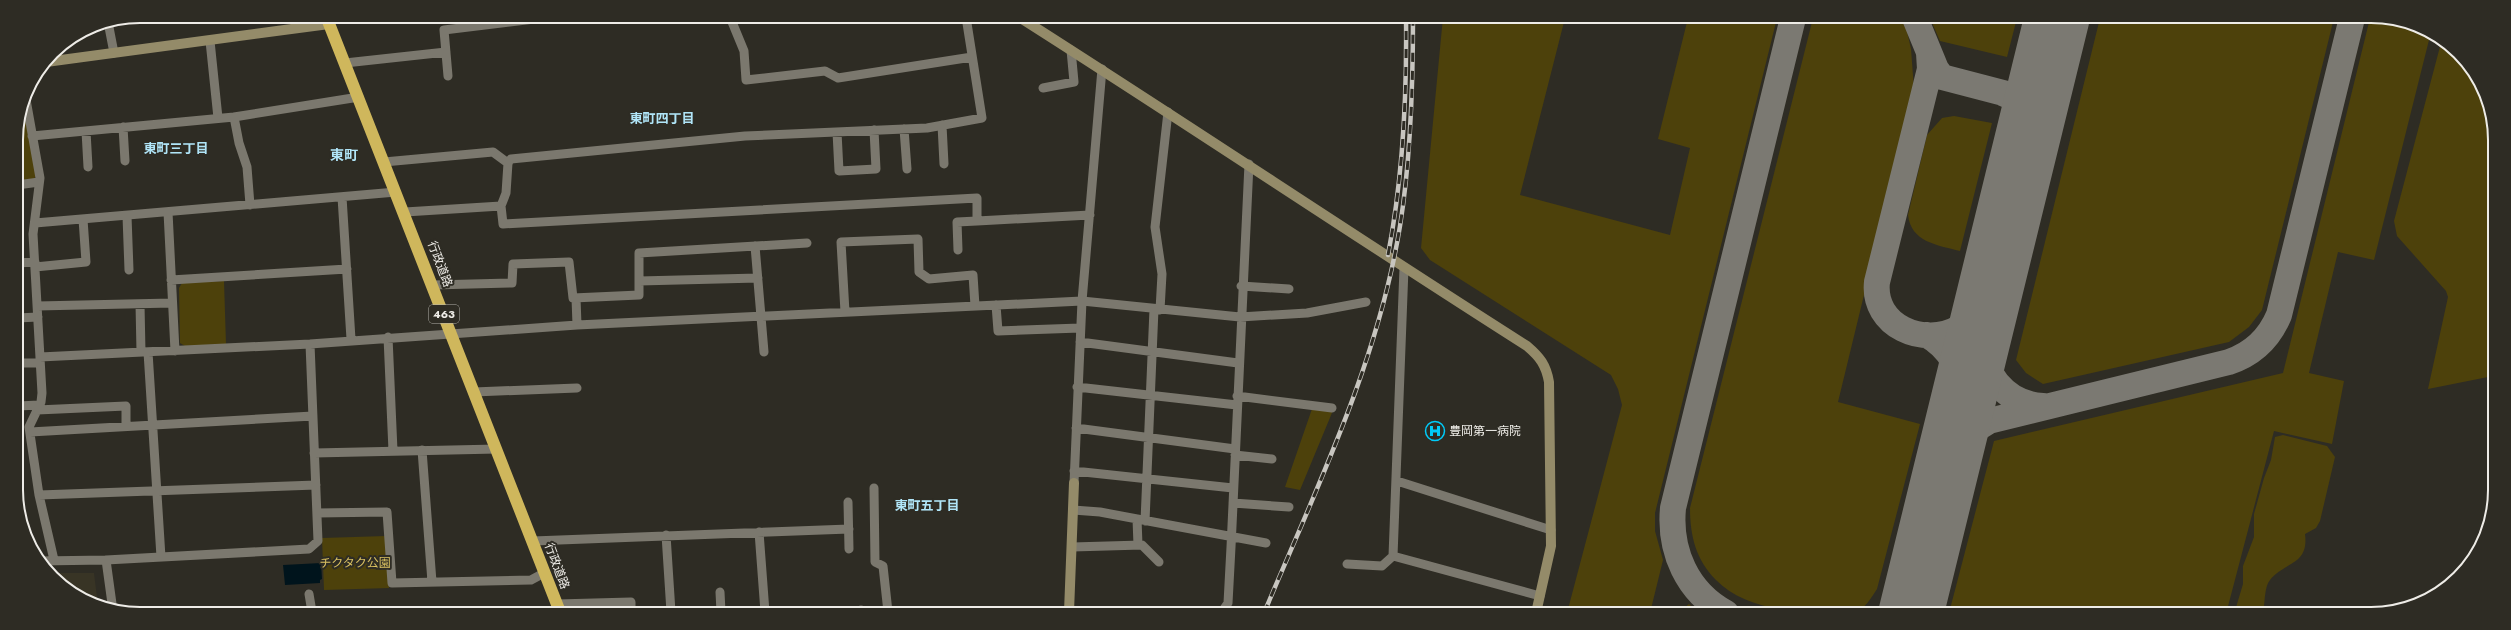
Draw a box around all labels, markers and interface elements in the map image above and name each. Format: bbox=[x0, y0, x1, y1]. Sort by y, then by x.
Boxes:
district label: 東町四丁目 bbox=[629, 109, 695, 128]
district label: 東町三丁目 bbox=[143, 139, 209, 158]
district label: 東町 bbox=[330, 145, 358, 165]
street label: 行政道路 bbox=[423, 238, 457, 290]
road number: 463 bbox=[429, 305, 459, 323]
hospital icon: 豊岡第一病院 bbox=[1424, 420, 1446, 442]
place label: 豊岡第一病院 bbox=[1449, 422, 1521, 440]
district label: 東町五丁目 bbox=[894, 496, 960, 515]
street label: 行政道路 bbox=[540, 540, 574, 592]
park label: チクタク公園 bbox=[319, 554, 391, 572]

